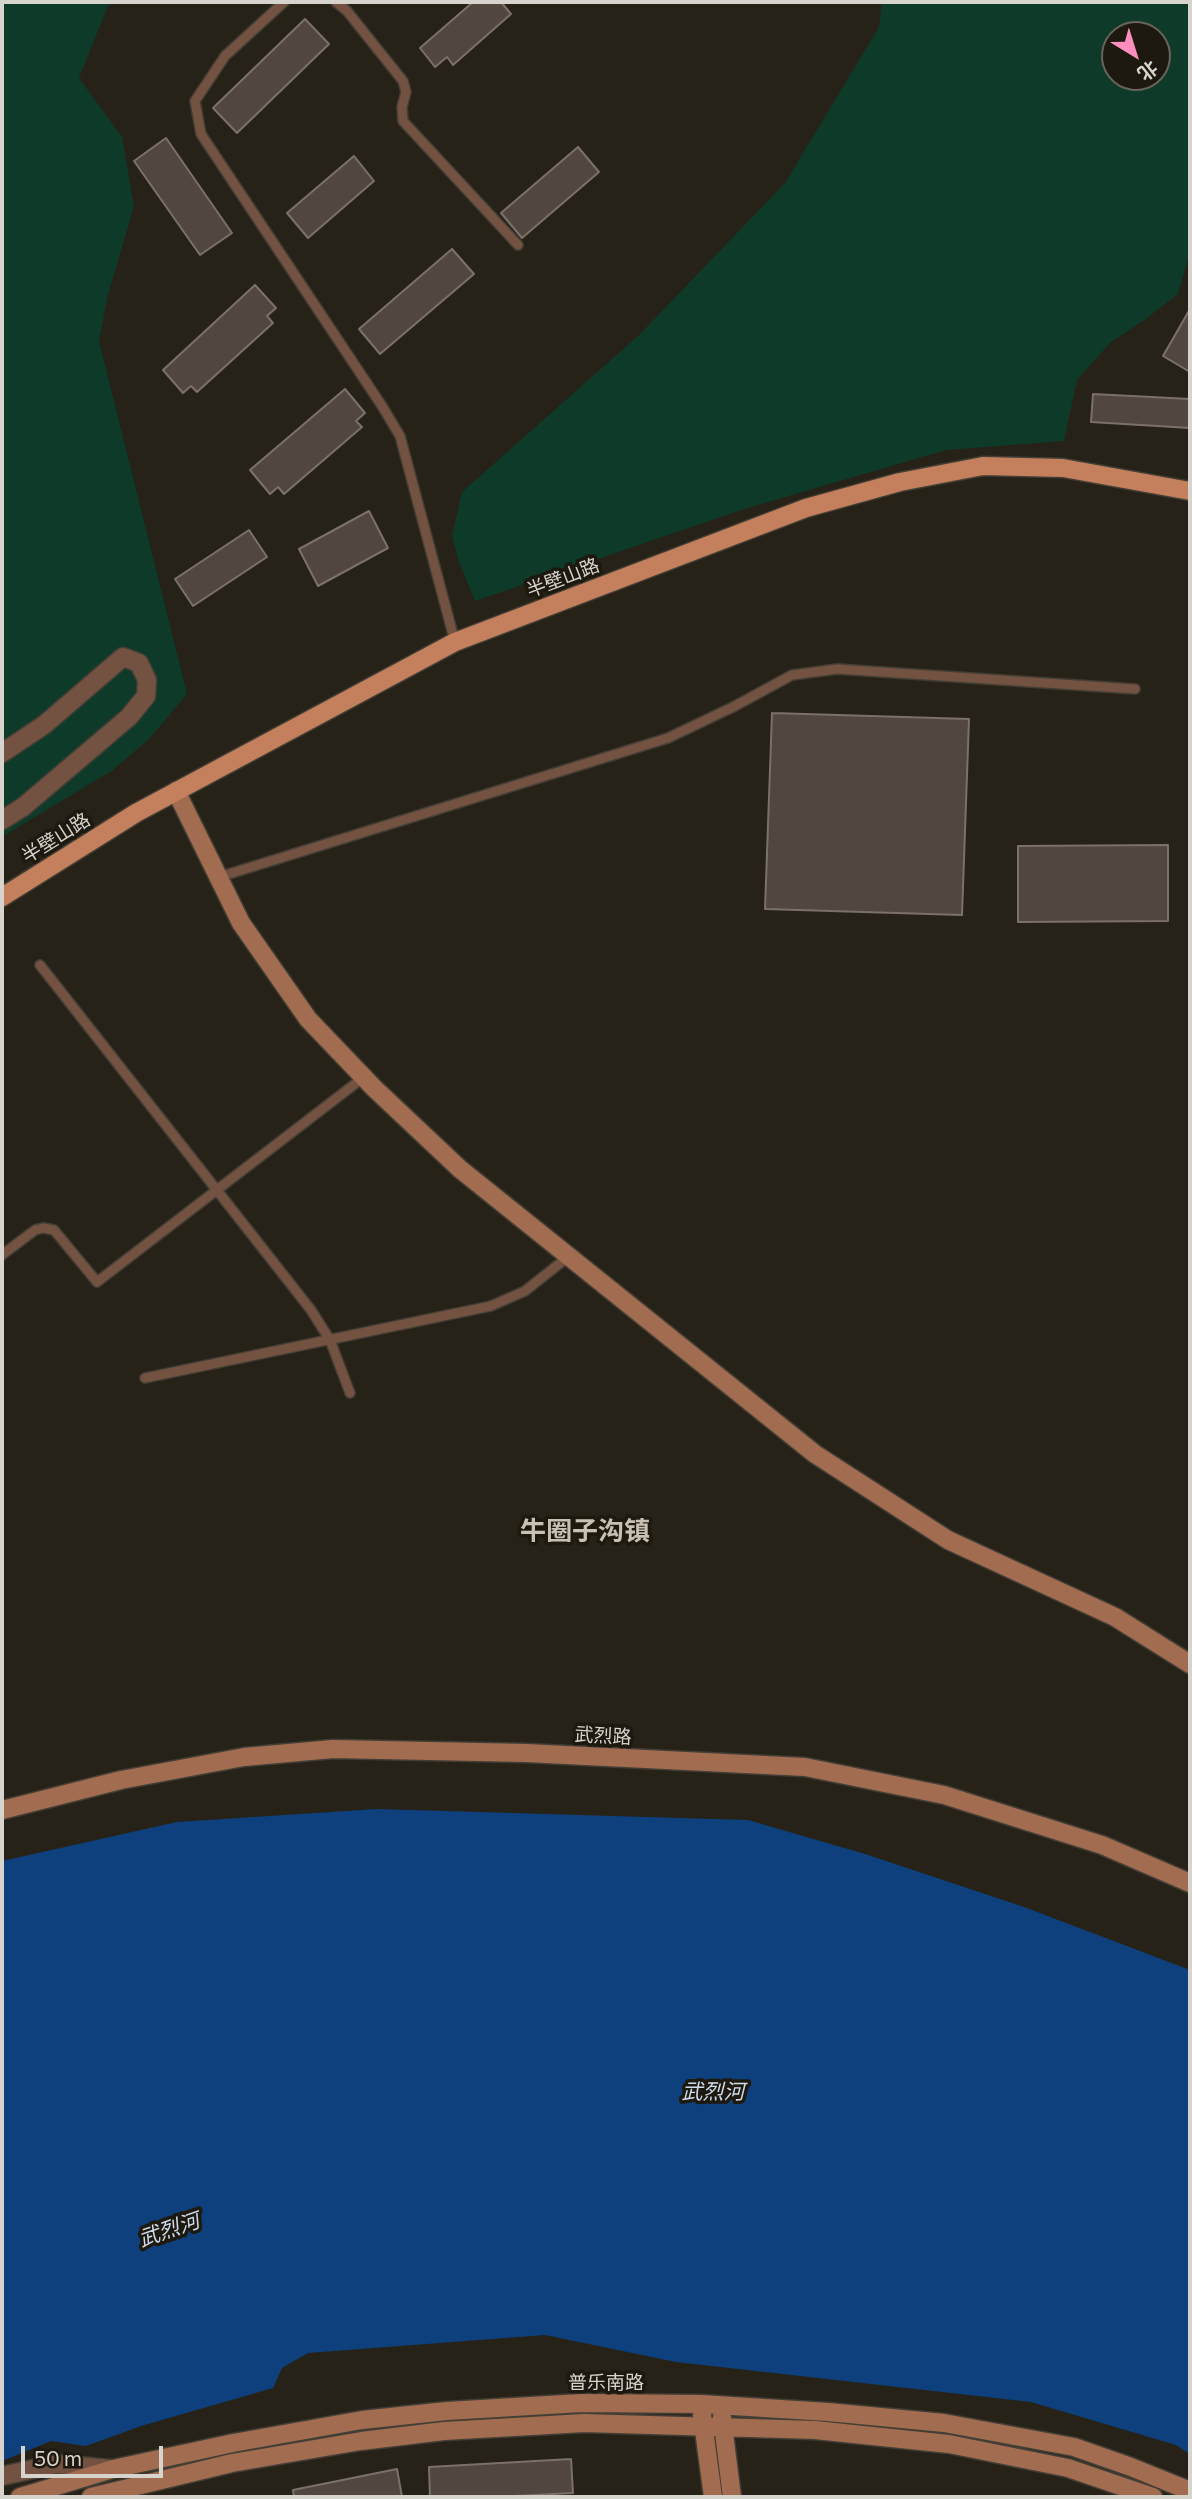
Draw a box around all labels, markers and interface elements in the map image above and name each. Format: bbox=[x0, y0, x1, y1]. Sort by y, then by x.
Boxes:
north arrow bbox=[1101, 21, 1171, 91]
text: 北 bbox=[1133, 56, 1163, 86]
street label: 半壁山路 bbox=[523, 554, 603, 602]
street label: 半壁山路 bbox=[18, 808, 94, 868]
district label: 牛圈子沟镇 bbox=[520, 1515, 650, 1547]
street label: 武烈路 bbox=[574, 1723, 632, 1749]
water label: 武烈河 bbox=[682, 2079, 744, 2105]
water label: 武烈河 bbox=[135, 2208, 203, 2252]
street label: 普乐南路 bbox=[568, 2372, 644, 2394]
scale bar bbox=[24, 2432, 166, 2476]
text: 50 m bbox=[34, 2445, 82, 2470]

